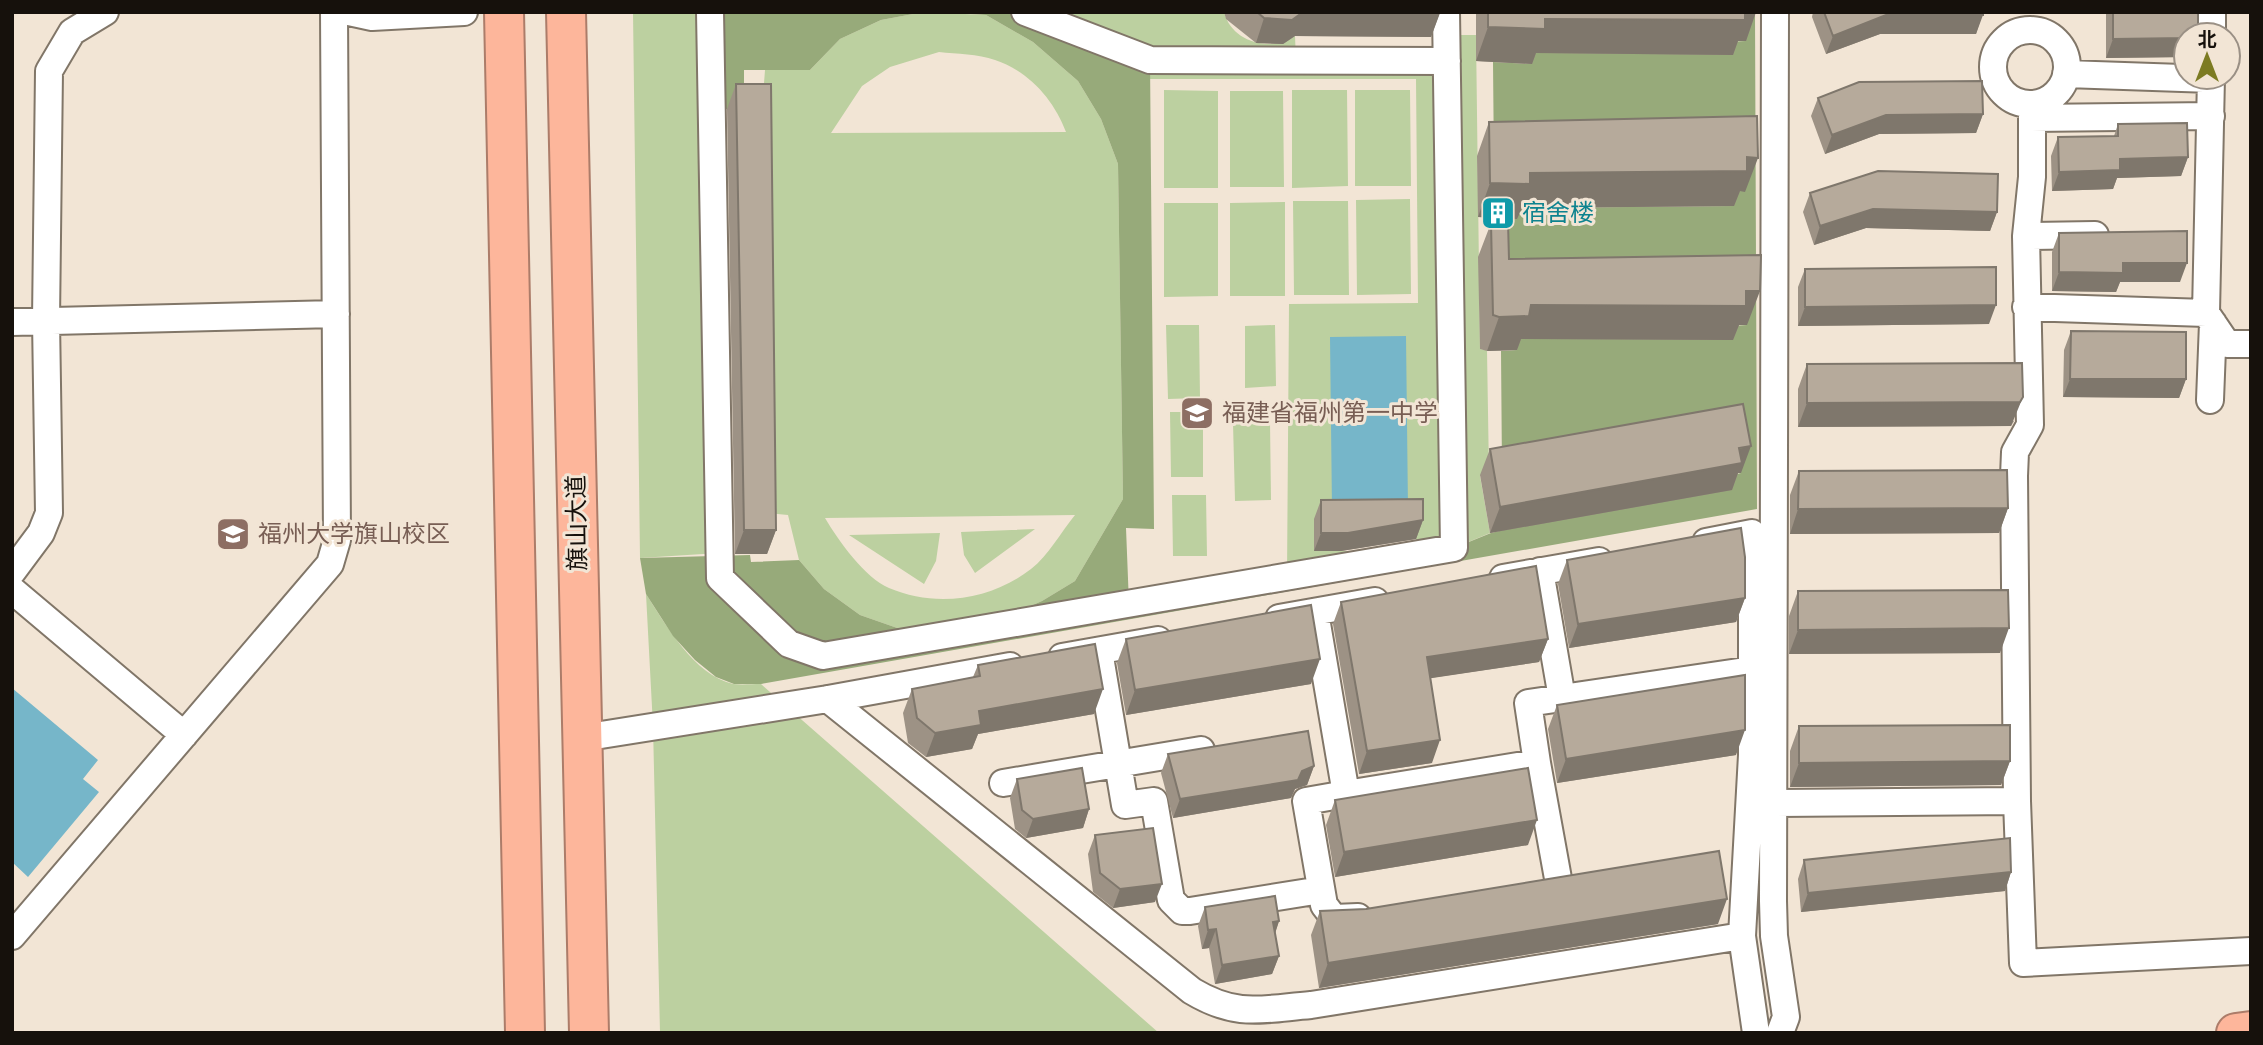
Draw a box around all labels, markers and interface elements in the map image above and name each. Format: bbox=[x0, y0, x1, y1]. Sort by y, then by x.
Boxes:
north arrow bbox=[2172, 21, 2242, 91]
text: 北 bbox=[2197, 29, 2217, 50]
building icon: 宿舍楼 bbox=[1479, 194, 1517, 232]
place label: 宿舍楼 bbox=[1522, 199, 1594, 226]
school or university icon: 福建省福州第一中学 bbox=[1178, 394, 1216, 432]
place label: 福建省福州第一中学 bbox=[1222, 399, 1438, 426]
street label: 旗山大道 bbox=[562, 475, 591, 571]
school or university icon: 福州大学旗山校区 bbox=[214, 515, 252, 553]
place label: 福州大学旗山校区 bbox=[258, 520, 450, 547]

